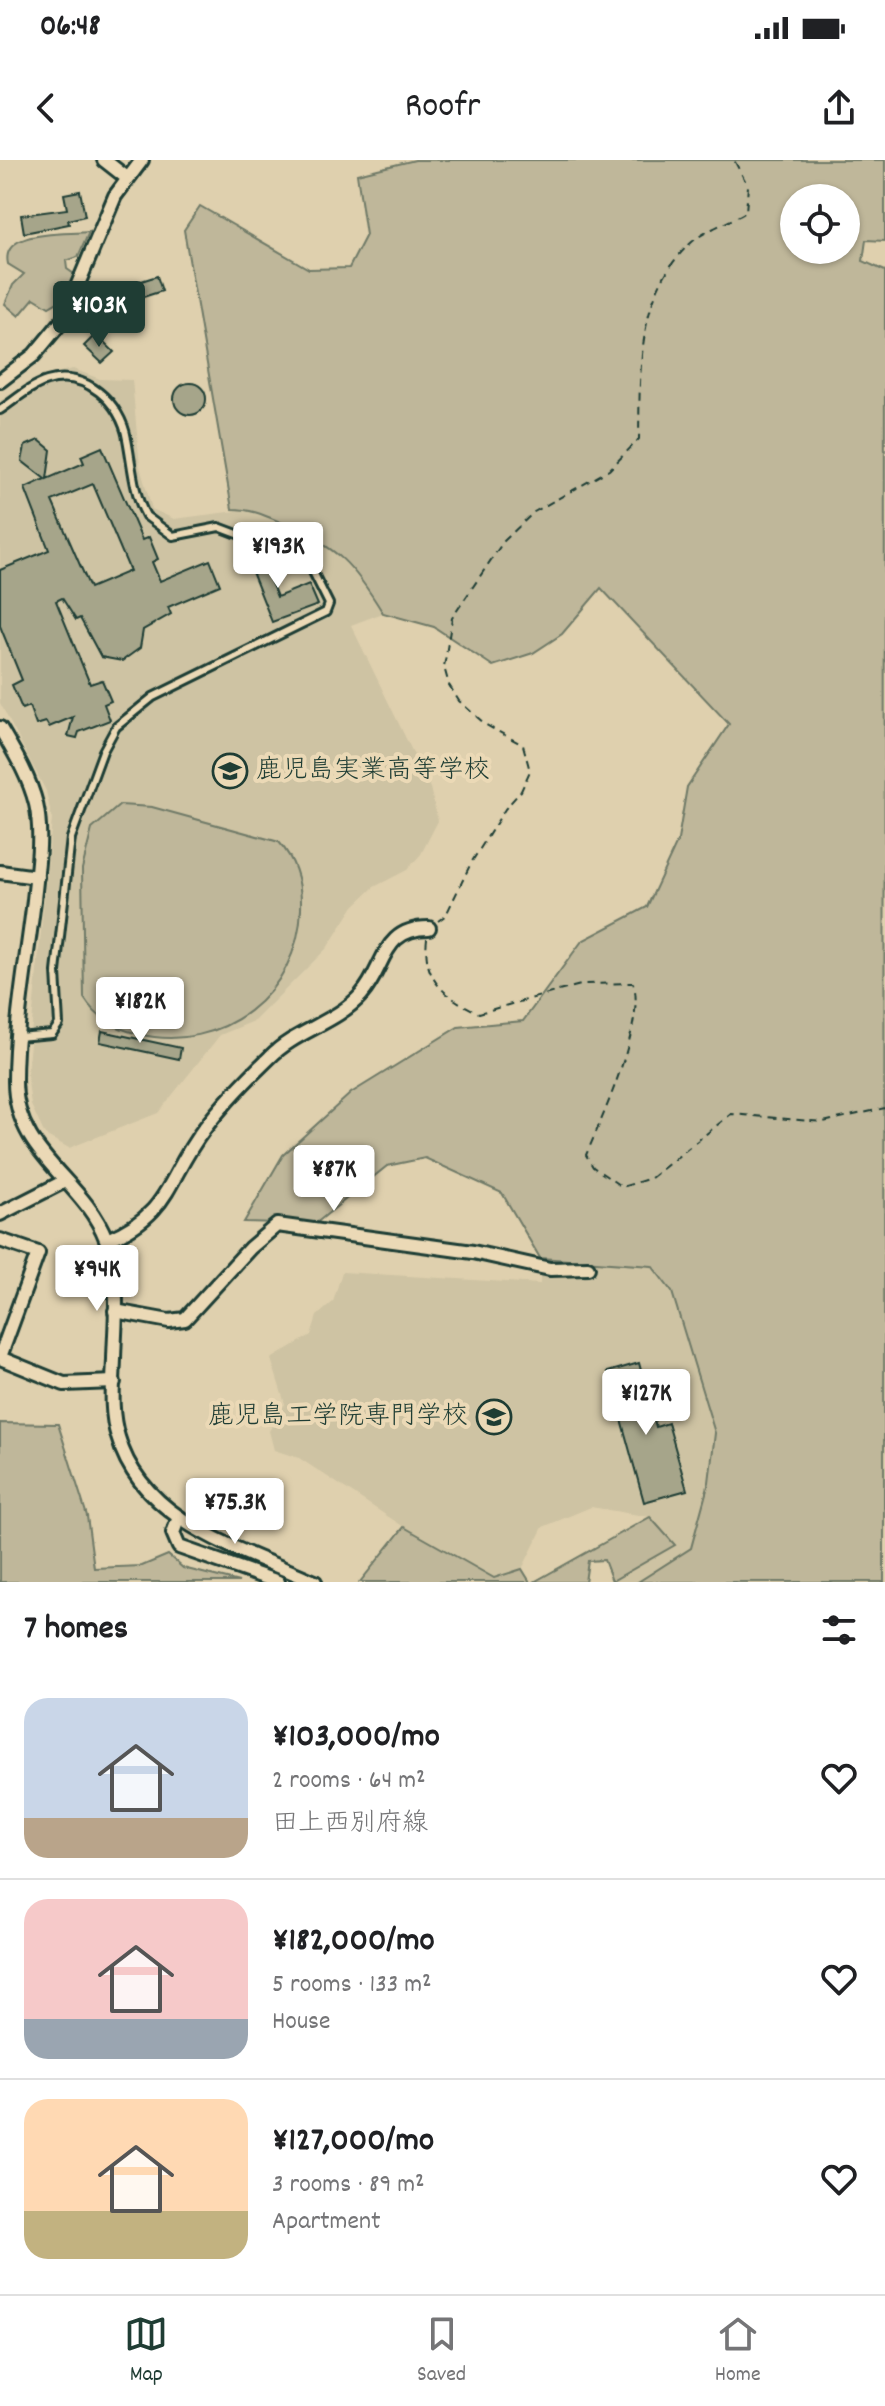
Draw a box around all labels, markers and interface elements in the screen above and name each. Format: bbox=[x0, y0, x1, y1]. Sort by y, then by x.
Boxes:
text: 06:48 bbox=[40, 7, 101, 50]
text: Roofr bbox=[405, 82, 480, 134]
icon: back bbox=[24, 86, 68, 130]
icon: share bbox=[817, 86, 861, 130]
map controls bbox=[780, 184, 860, 264]
button: locate bbox=[780, 184, 860, 264]
pin: ¥103K bbox=[43, 281, 155, 349]
text: ¥103K bbox=[71, 288, 127, 325]
pin: ¥193K bbox=[222, 522, 334, 590]
text: ¥193K bbox=[251, 529, 305, 566]
school or university icon: 鹿児島実業高等学校 bbox=[211, 752, 249, 790]
place label: 鹿児島実業高等学校 bbox=[256, 753, 490, 790]
pin: ¥182K bbox=[84, 977, 196, 1045]
text: ¥182K bbox=[114, 984, 166, 1021]
pin: ¥87K bbox=[287, 1145, 381, 1213]
text: ¥87K bbox=[312, 1152, 356, 1189]
pin: ¥94K bbox=[50, 1245, 144, 1313]
text: ¥94K bbox=[73, 1252, 121, 1289]
pin: ¥127K bbox=[590, 1369, 702, 1437]
text: ¥127K bbox=[620, 1376, 672, 1413]
school or university icon: 鹿児島工学院専門学校 bbox=[475, 1398, 513, 1436]
place label: 鹿児島工学院専門学校 bbox=[208, 1399, 468, 1436]
pin: ¥75.3K bbox=[170, 1478, 300, 1546]
text: ¥75.3K bbox=[204, 1485, 266, 1522]
text: 7 homes bbox=[24, 1606, 128, 1655]
icon: filters bbox=[817, 1608, 861, 1652]
text: ¥103,000/mo bbox=[272, 1714, 440, 1763]
icon: home bbox=[88, 1730, 184, 1826]
icon: heart bbox=[817, 1756, 861, 1800]
text: 2 rooms · 64 m² bbox=[272, 1763, 426, 1800]
text: 田上西別府線 bbox=[272, 1806, 428, 1843]
text: ¥182,000/mo bbox=[272, 1918, 435, 1967]
icon: home bbox=[88, 1931, 184, 2027]
icon: heart bbox=[817, 1957, 861, 2001]
text: 5 rooms · 133 m² bbox=[272, 1967, 432, 2004]
text: House bbox=[272, 2004, 330, 2041]
text: ¥127,000/mo bbox=[272, 2118, 434, 2167]
icon: home bbox=[88, 2131, 184, 2227]
icon: heart bbox=[817, 2157, 861, 2201]
text: 3 rooms · 89 m² bbox=[272, 2167, 425, 2204]
text: Apartment bbox=[272, 2204, 381, 2241]
tab: Map bbox=[124, 2312, 168, 2391]
tab: Saved bbox=[417, 2312, 466, 2391]
tab: Home bbox=[715, 2312, 761, 2391]

